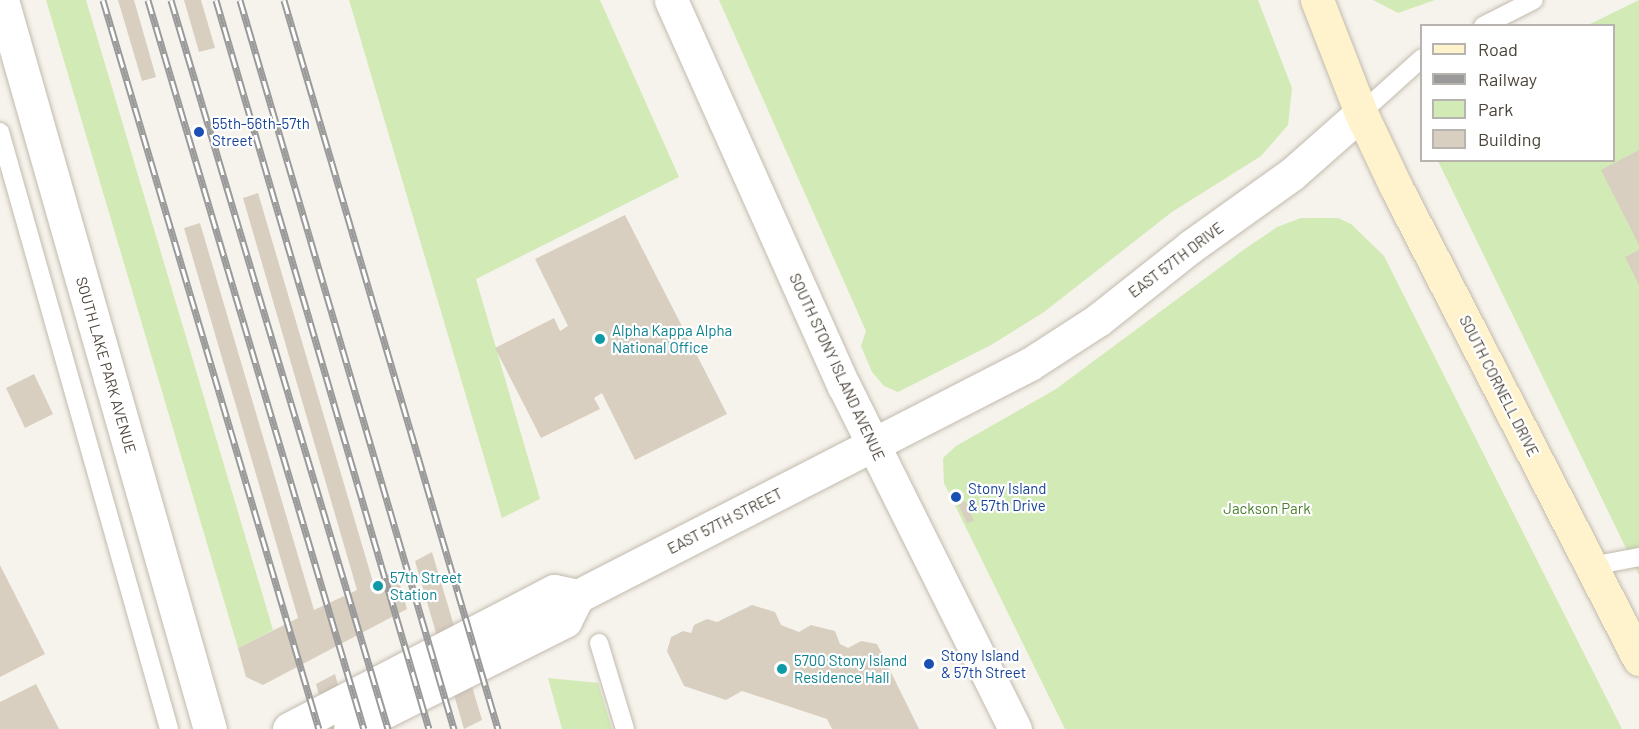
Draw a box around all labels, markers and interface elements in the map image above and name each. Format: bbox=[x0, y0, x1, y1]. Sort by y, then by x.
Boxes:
legend bbox=[1420, 24, 1615, 162]
text: Road bbox=[1478, 38, 1518, 60]
text: Railway bbox=[1478, 68, 1537, 90]
text: Park bbox=[1478, 98, 1513, 120]
place label: 55th-56th-57th Street bbox=[212, 114, 310, 149]
marker: 55th-56th-57th Street bbox=[190, 123, 208, 141]
text: Building bbox=[1478, 128, 1541, 150]
street label: EAST 57TH DRIVE bbox=[1125, 219, 1227, 301]
street label: SOUTH STONY ISLAND AVENUE bbox=[786, 271, 888, 463]
street label: SOUTH LAKE PARK AVENUE bbox=[72, 275, 140, 455]
street label: SOUTH CORNELL DRIVE bbox=[1456, 312, 1542, 460]
place label: Alpha Kappa Alpha National Office bbox=[612, 321, 732, 356]
marker: Alpha Kappa Alpha National Office bbox=[593, 332, 607, 346]
place label: Stony Island & 57th Drive bbox=[968, 479, 1046, 514]
street label: EAST 57TH STREET bbox=[665, 484, 785, 558]
marker: Stony Island & 57th Drive bbox=[949, 490, 963, 504]
park label: Jackson Park bbox=[1223, 500, 1311, 518]
place label: 57th Street Station bbox=[390, 568, 462, 603]
marker: 57th Street Station bbox=[371, 579, 385, 593]
place label: Stony Island & 57th Street bbox=[941, 646, 1026, 681]
place label: 5700 Stony Island Residence Hall bbox=[794, 651, 907, 686]
marker: Stony Island & 57th Street bbox=[922, 657, 936, 671]
marker: 5700 Stony Island Residence Hall bbox=[775, 662, 789, 676]

